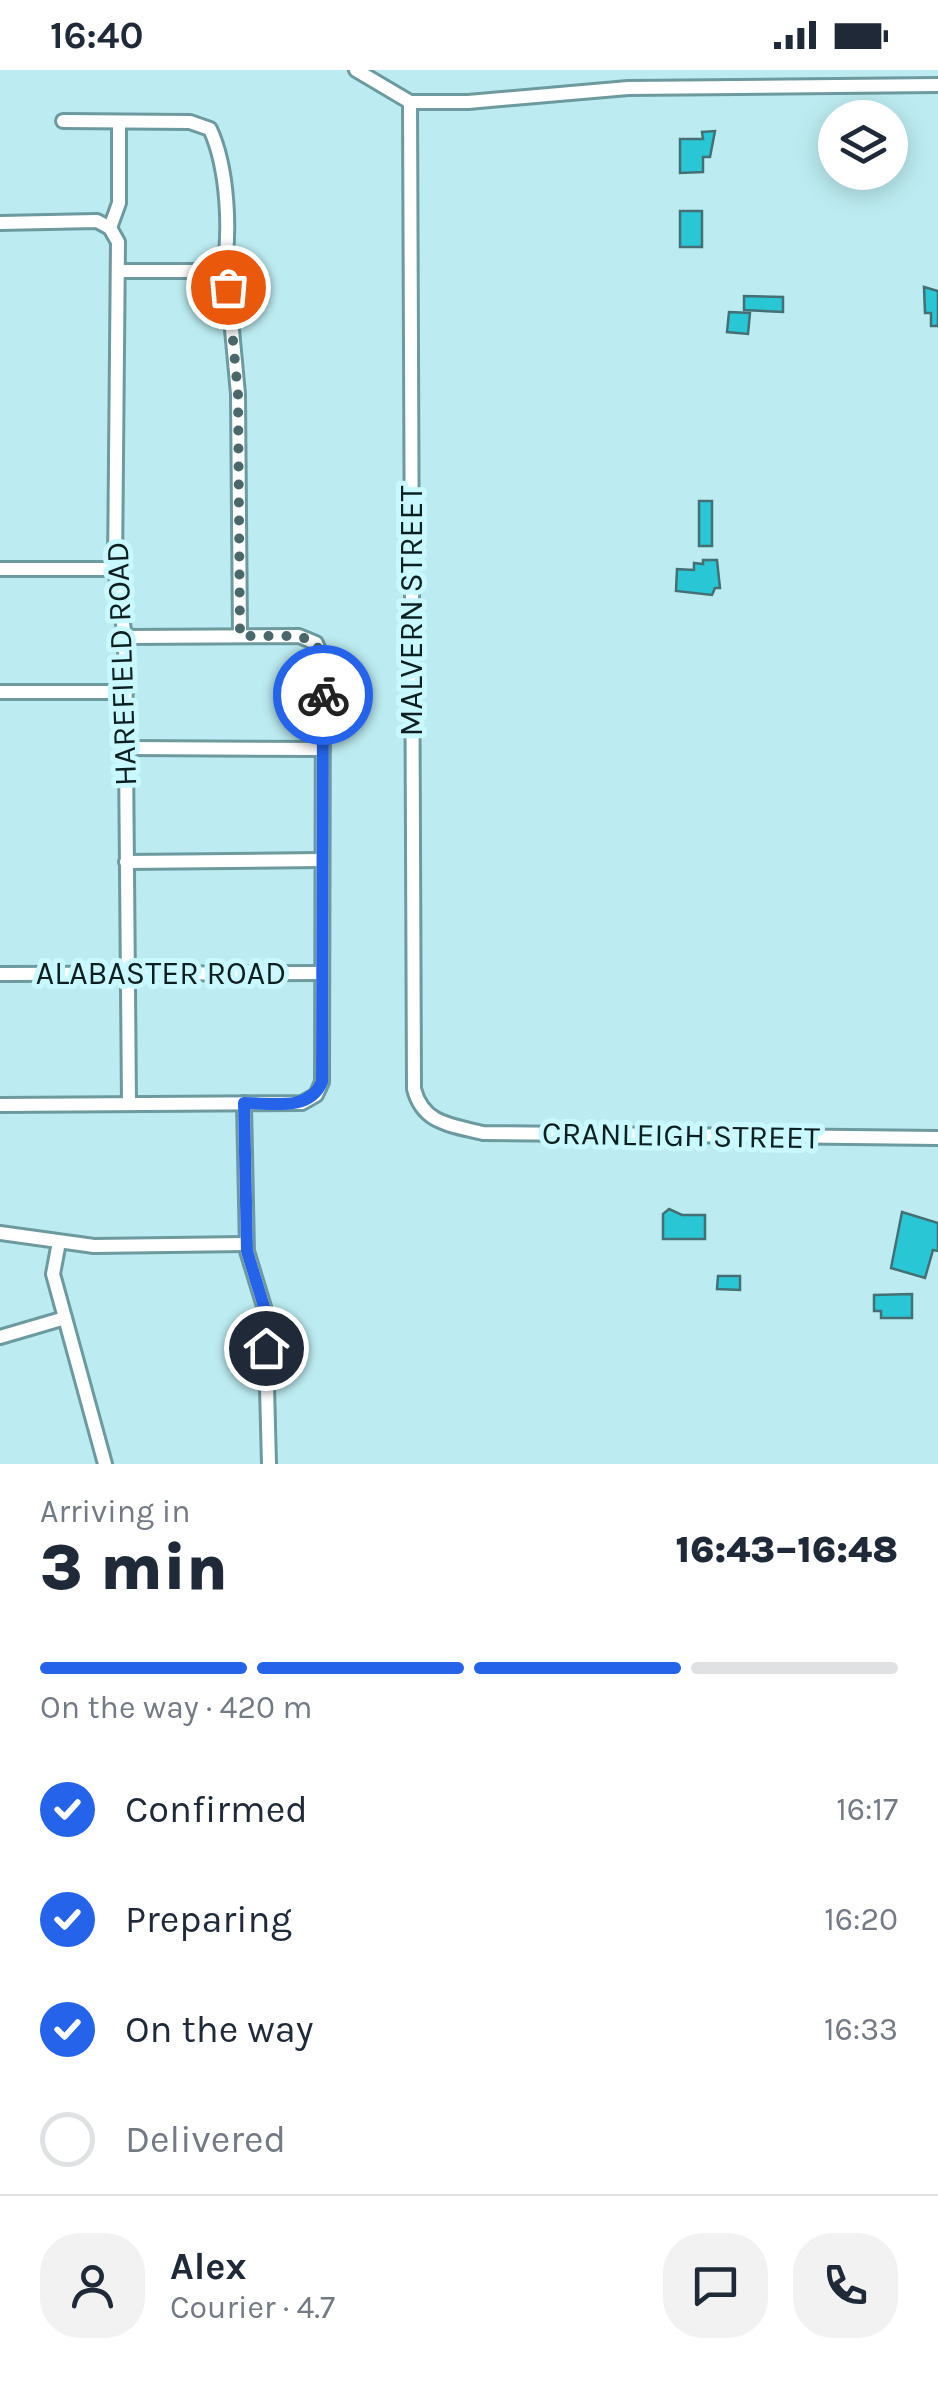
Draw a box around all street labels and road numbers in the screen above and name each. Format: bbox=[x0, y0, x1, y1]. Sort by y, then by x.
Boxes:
street label: MALVERN STREET bbox=[393, 485, 430, 737]
street label: HAREFIELD ROAD bbox=[99, 541, 144, 787]
street label: ALABASTER ROAD bbox=[36, 955, 286, 992]
street label: CRANLEIGH STREET bbox=[542, 1115, 820, 1156]

